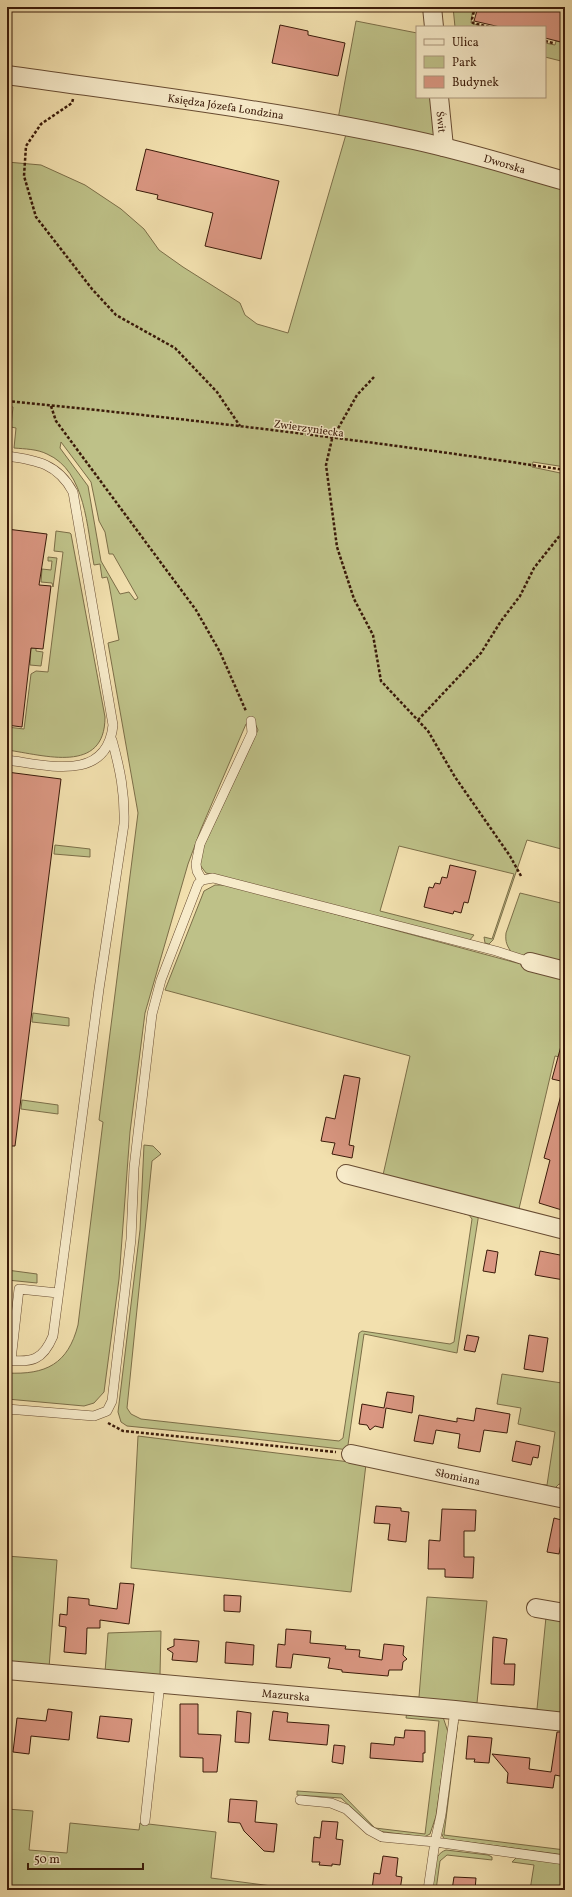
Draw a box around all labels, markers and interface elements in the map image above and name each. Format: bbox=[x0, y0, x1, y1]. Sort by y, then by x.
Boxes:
legend bbox=[416, 26, 546, 98]
text: Ulica bbox=[452, 35, 479, 51]
text: Park bbox=[452, 55, 477, 71]
text: Budynek bbox=[452, 75, 499, 91]
street label: Księdza Józefa Londzina bbox=[166, 92, 285, 124]
street label: Świt bbox=[431, 110, 449, 134]
street label: Dworska bbox=[482, 152, 528, 178]
street label: Zwierzyniecka bbox=[273, 417, 345, 442]
street label: Słomiana bbox=[433, 1466, 482, 1490]
street label: Mazurska bbox=[261, 1687, 311, 1706]
scale bar bbox=[28, 1845, 143, 1871]
text: 50 m bbox=[34, 1852, 60, 1868]

